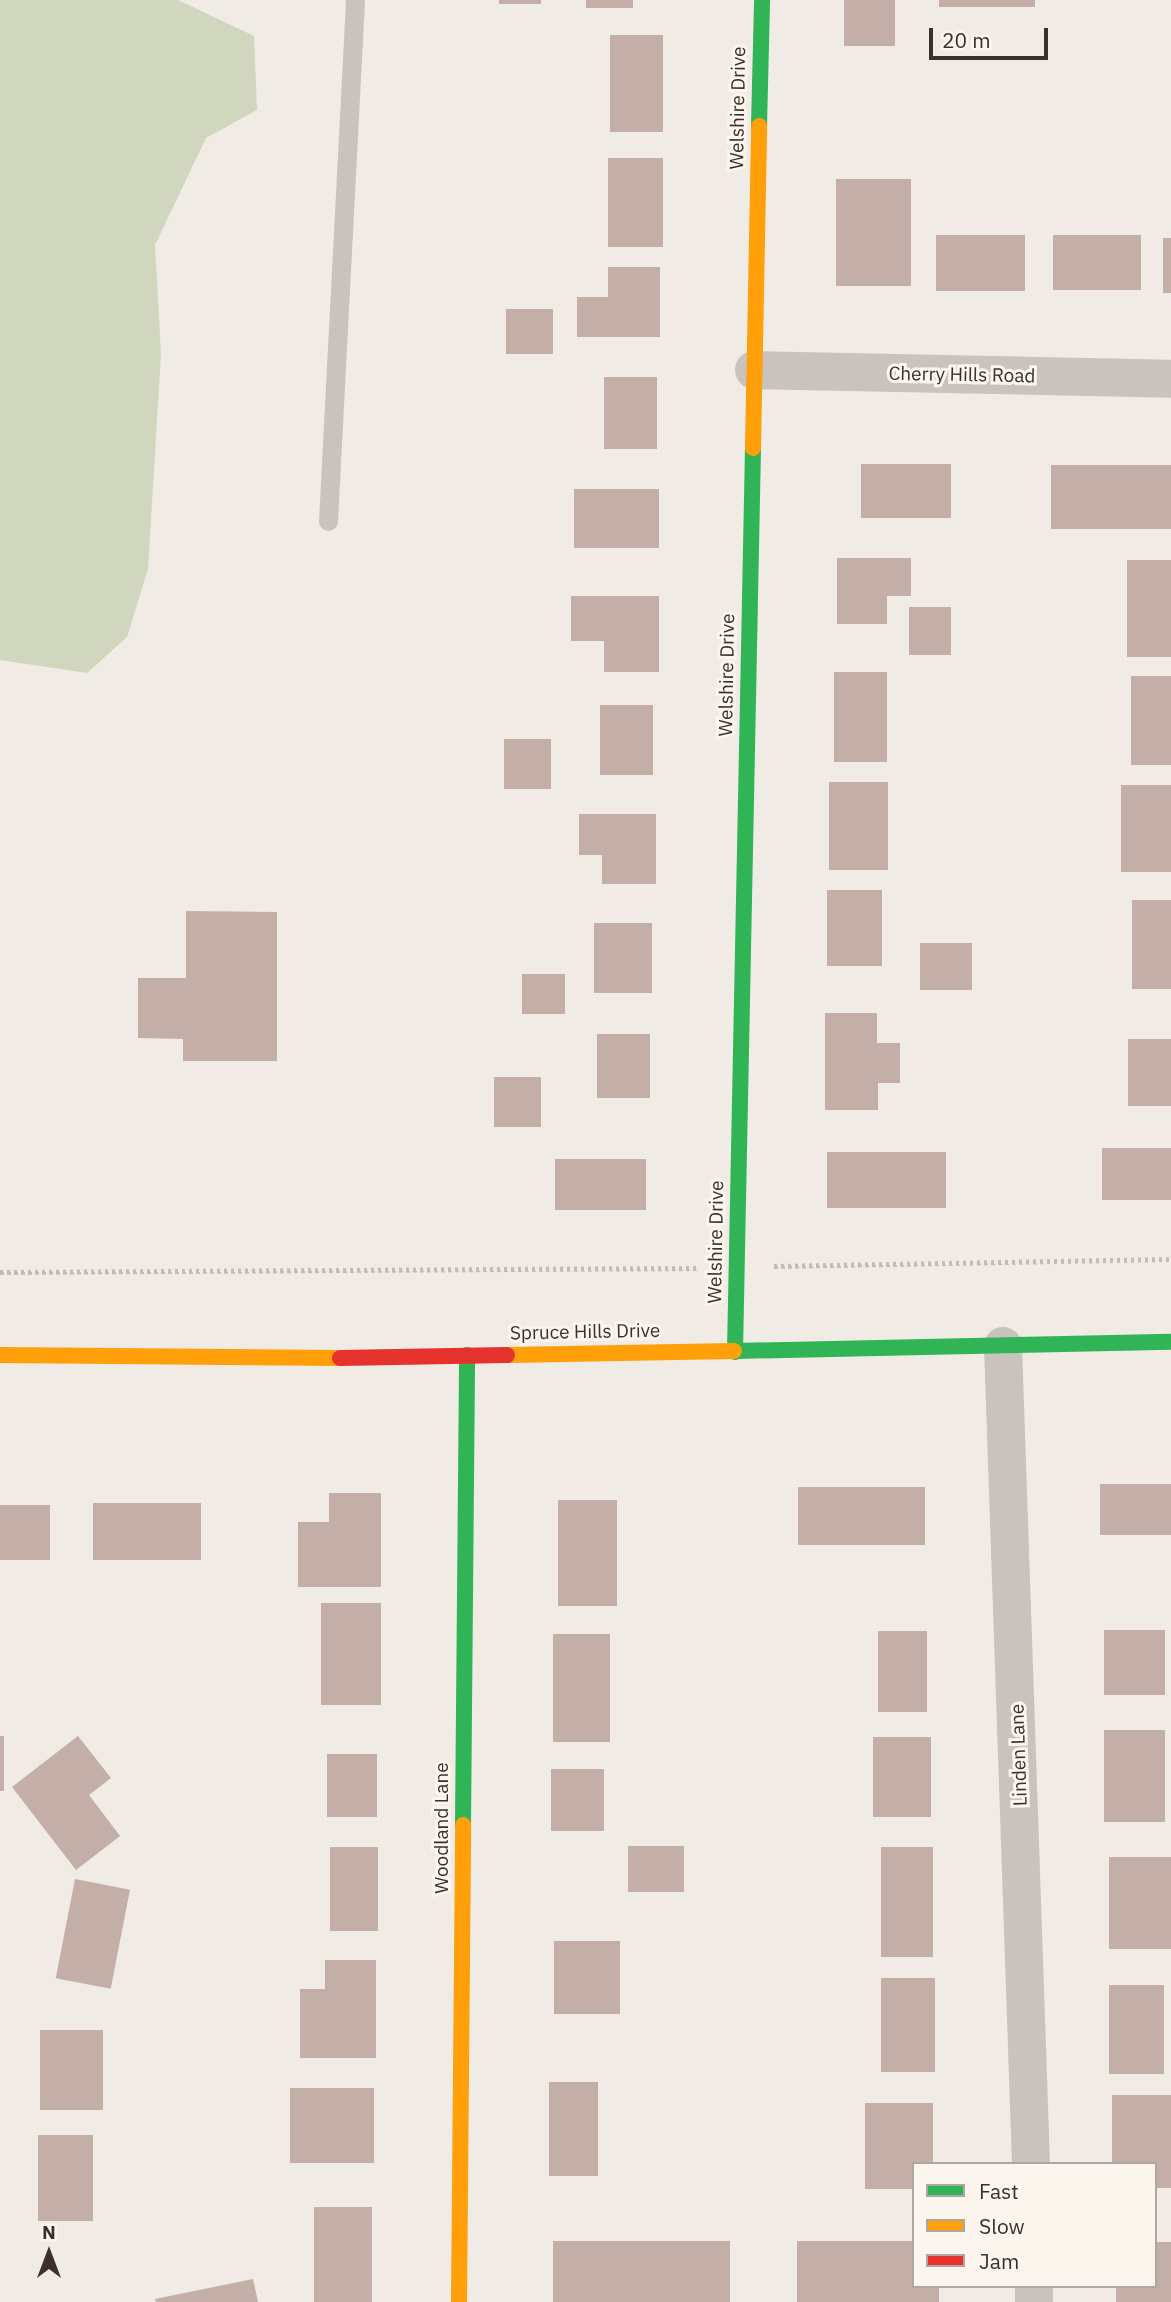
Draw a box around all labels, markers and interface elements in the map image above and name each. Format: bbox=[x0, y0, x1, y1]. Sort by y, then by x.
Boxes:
scale bar bbox=[933, 14, 1052, 58]
text: 20 m bbox=[942, 26, 991, 54]
street label: Welshire Drive bbox=[726, 46, 750, 170]
street label: Cherry Hills Road bbox=[888, 362, 1036, 388]
street label: Welshire Drive bbox=[715, 613, 739, 737]
street label: Welshire Drive bbox=[704, 1180, 728, 1304]
street label: Spruce Hills Drive bbox=[510, 1319, 660, 1345]
street label: Linden Lane bbox=[1006, 1703, 1032, 1807]
street label: Woodland Lane bbox=[431, 1762, 453, 1894]
legend bbox=[912, 2162, 1157, 2288]
text: Fast bbox=[979, 2177, 1019, 2205]
text: Slow bbox=[979, 2212, 1025, 2240]
north arrow bbox=[14, 2218, 84, 2288]
text: N bbox=[42, 2220, 56, 2244]
text: Jam bbox=[979, 2247, 1019, 2275]

